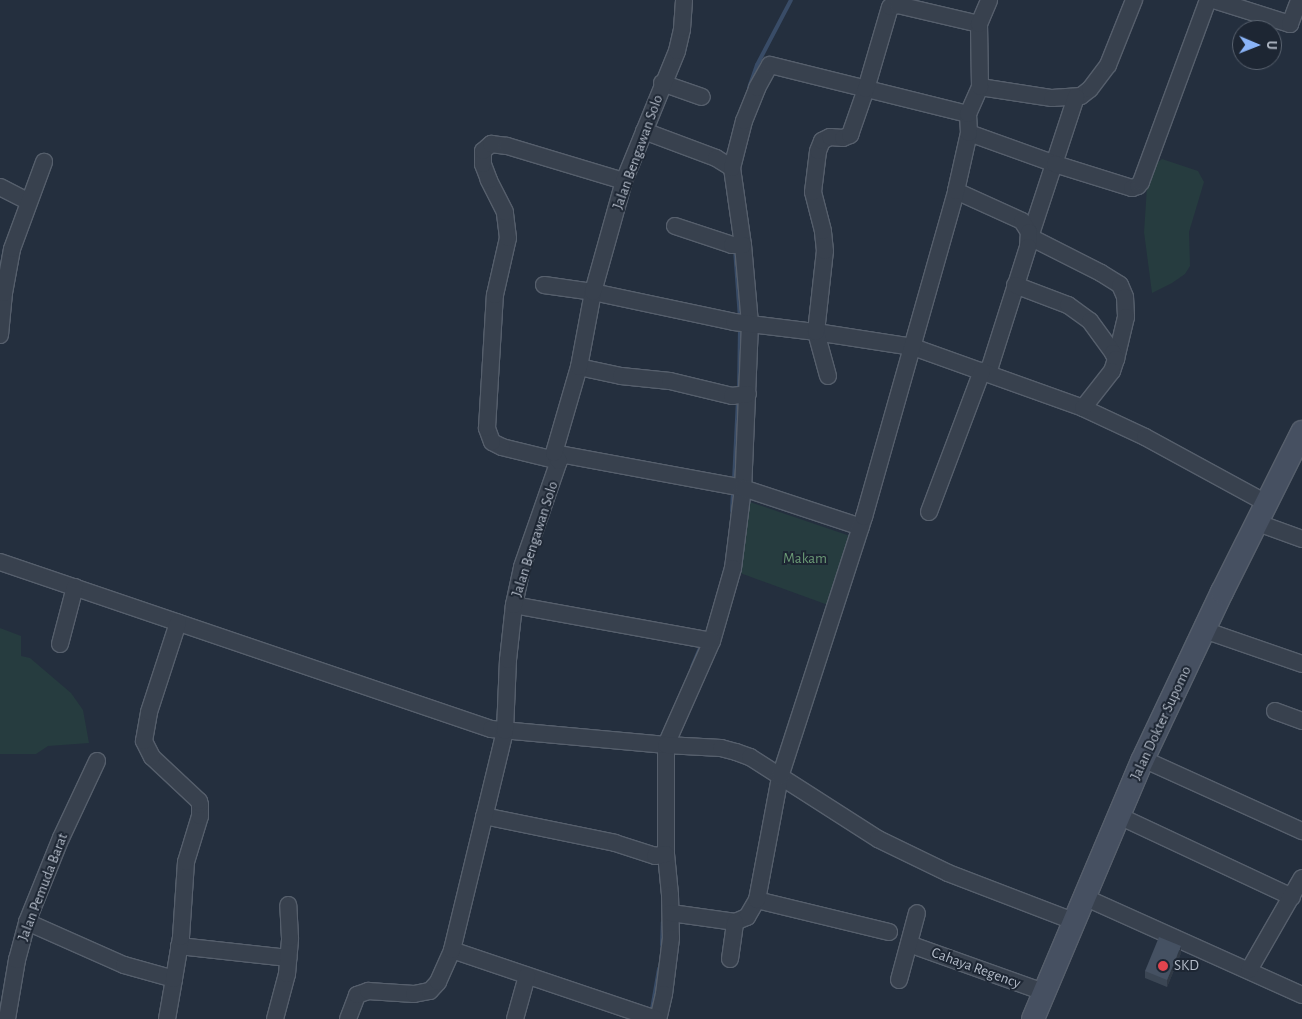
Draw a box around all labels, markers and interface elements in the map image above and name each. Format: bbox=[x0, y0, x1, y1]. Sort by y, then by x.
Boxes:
north arrow bbox=[1232, 20, 1282, 70]
text: U bbox=[1264, 41, 1278, 50]
street label: Jalan Bengawan Solo bbox=[609, 92, 667, 212]
street label: Jalan Bengawan Solo bbox=[508, 479, 562, 599]
park label: Makam bbox=[783, 550, 827, 568]
street label: Jalan Dokter Supomo bbox=[1127, 663, 1195, 783]
street label: Jalan Pemuda Barat bbox=[14, 831, 72, 943]
street label: Cahaya Regency bbox=[929, 944, 1023, 992]
place label: SKD bbox=[1174, 957, 1199, 975]
marker: SKD bbox=[1156, 959, 1170, 973]

